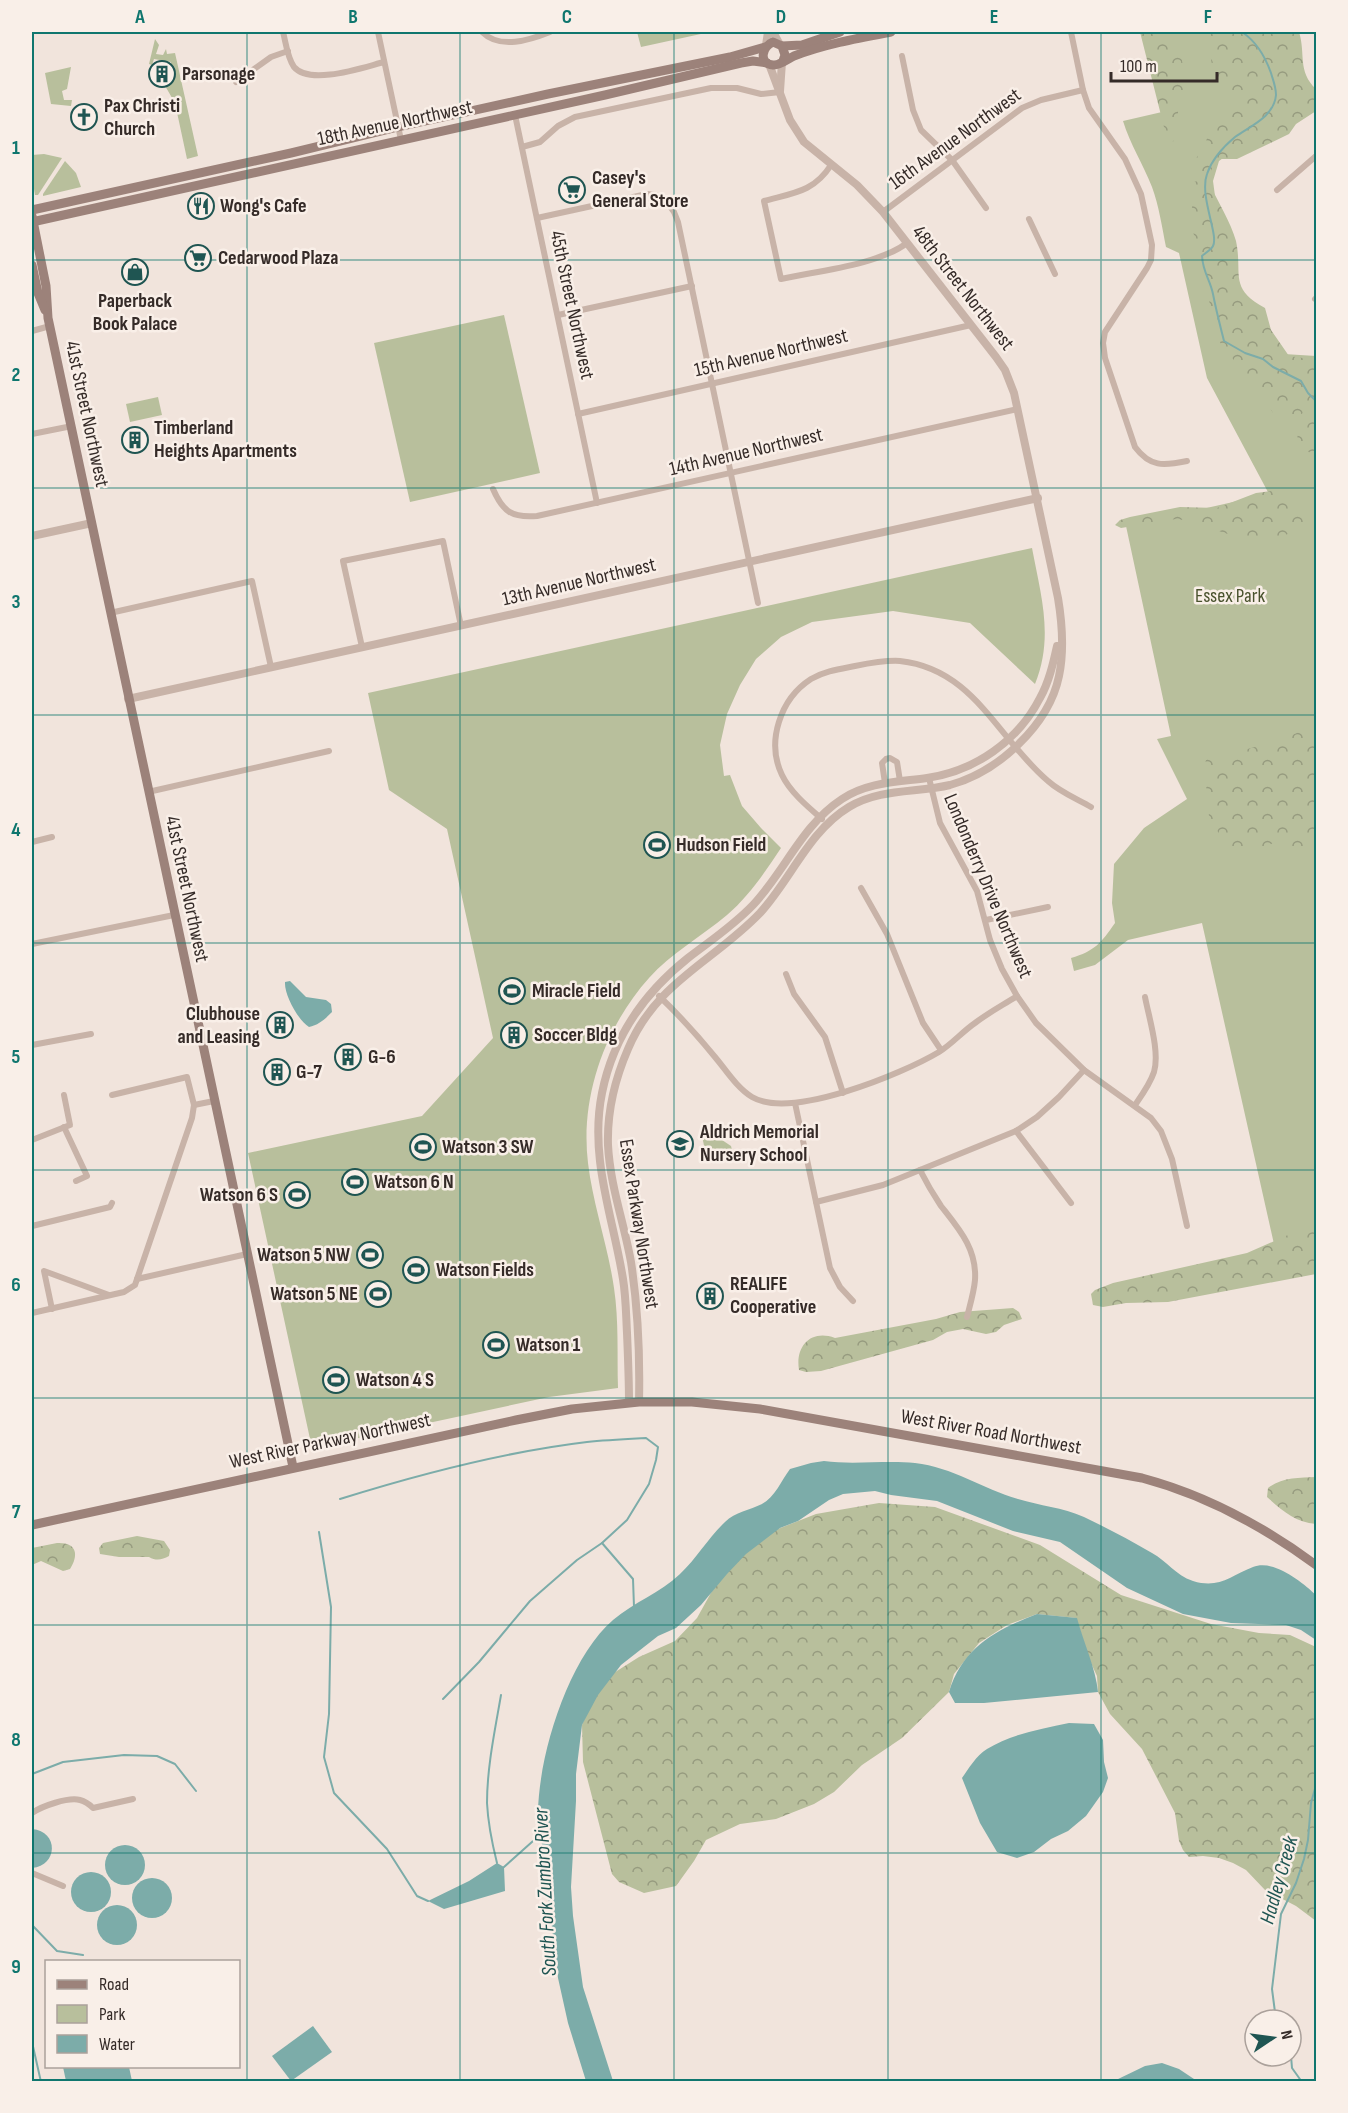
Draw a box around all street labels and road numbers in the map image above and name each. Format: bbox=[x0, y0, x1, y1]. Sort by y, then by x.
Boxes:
street label: 16th Avenue Northwest bbox=[884, 83, 1026, 195]
street label: 18th Avenue Northwest bbox=[316, 95, 474, 151]
street label: 48th Street Northwest bbox=[907, 221, 1019, 355]
street label: 45th Street Northwest bbox=[545, 229, 599, 381]
street label: 15th Avenue Northwest bbox=[692, 324, 850, 382]
street label: 41st Street Northwest bbox=[60, 339, 114, 489]
street label: 14th Avenue Northwest bbox=[667, 423, 825, 481]
street label: 13th Avenue Northwest bbox=[500, 553, 658, 611]
street label: Londonderry Drive Northwest bbox=[938, 790, 1038, 982]
street label: 41st Street Northwest bbox=[160, 814, 214, 964]
street label: Essex Parkway Northwest bbox=[614, 1138, 664, 1310]
street label: West River Road Northwest bbox=[899, 1404, 1083, 1460]
street label: West River Parkway Northwest bbox=[227, 1408, 433, 1474]

